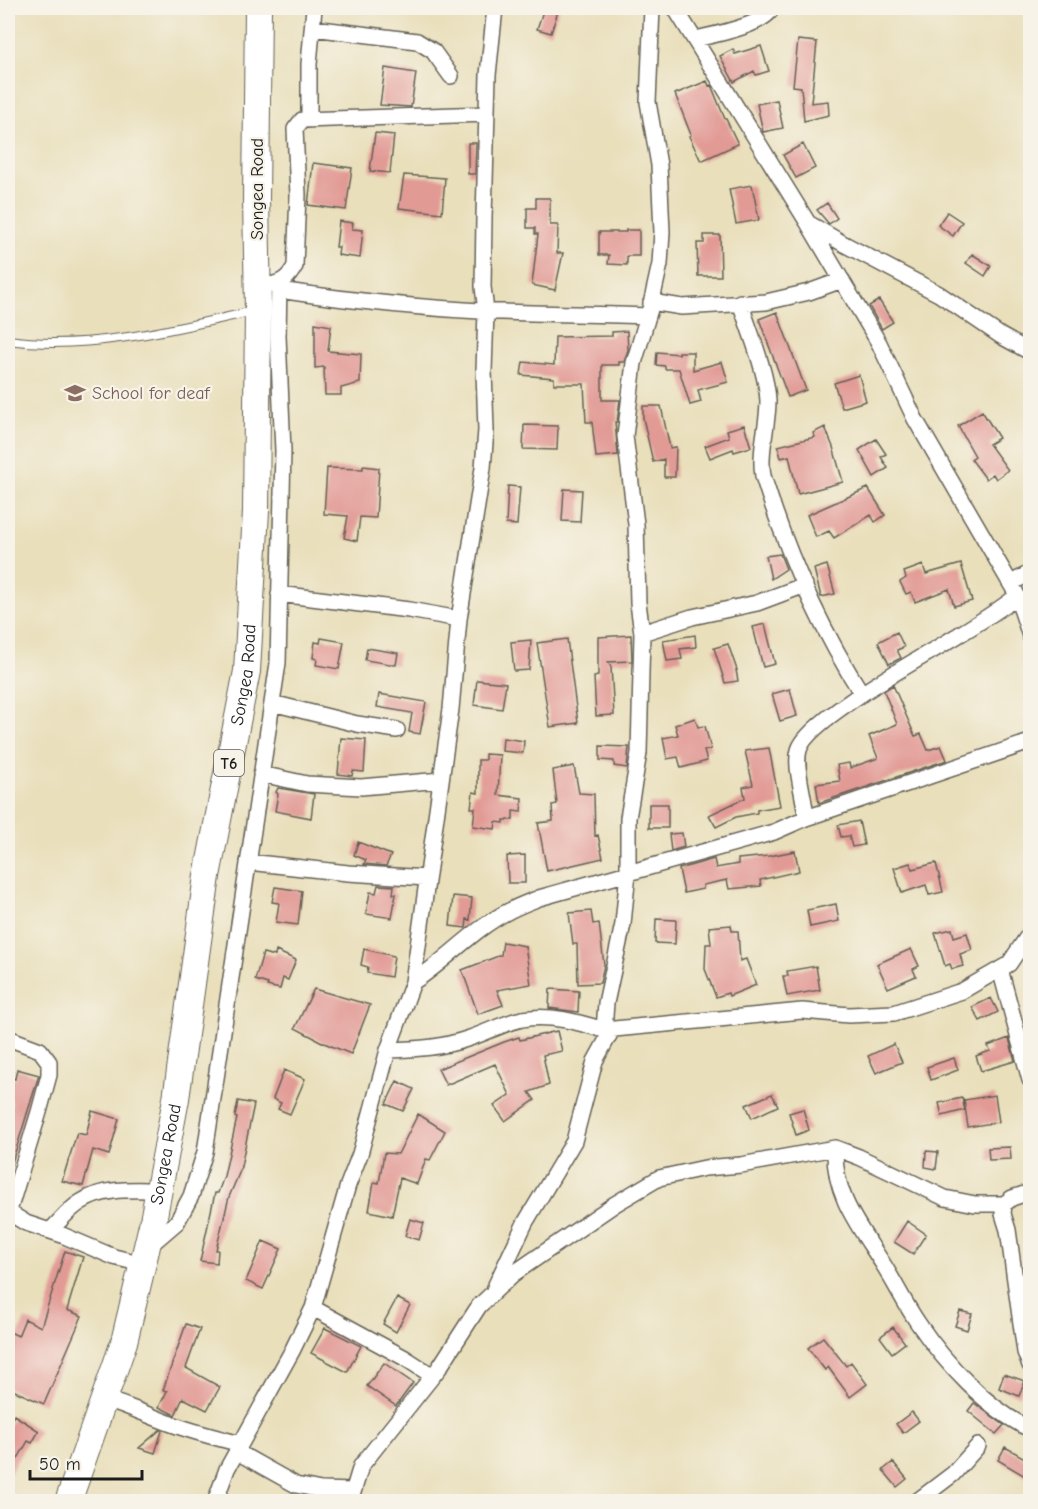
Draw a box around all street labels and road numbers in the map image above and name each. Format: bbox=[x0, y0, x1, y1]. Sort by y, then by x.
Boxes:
street label: Songea Road bbox=[247, 138, 268, 240]
street label: Songea Road bbox=[227, 624, 261, 727]
road number: T6 bbox=[214, 750, 244, 776]
street label: Songea Road bbox=[146, 1102, 186, 1206]

